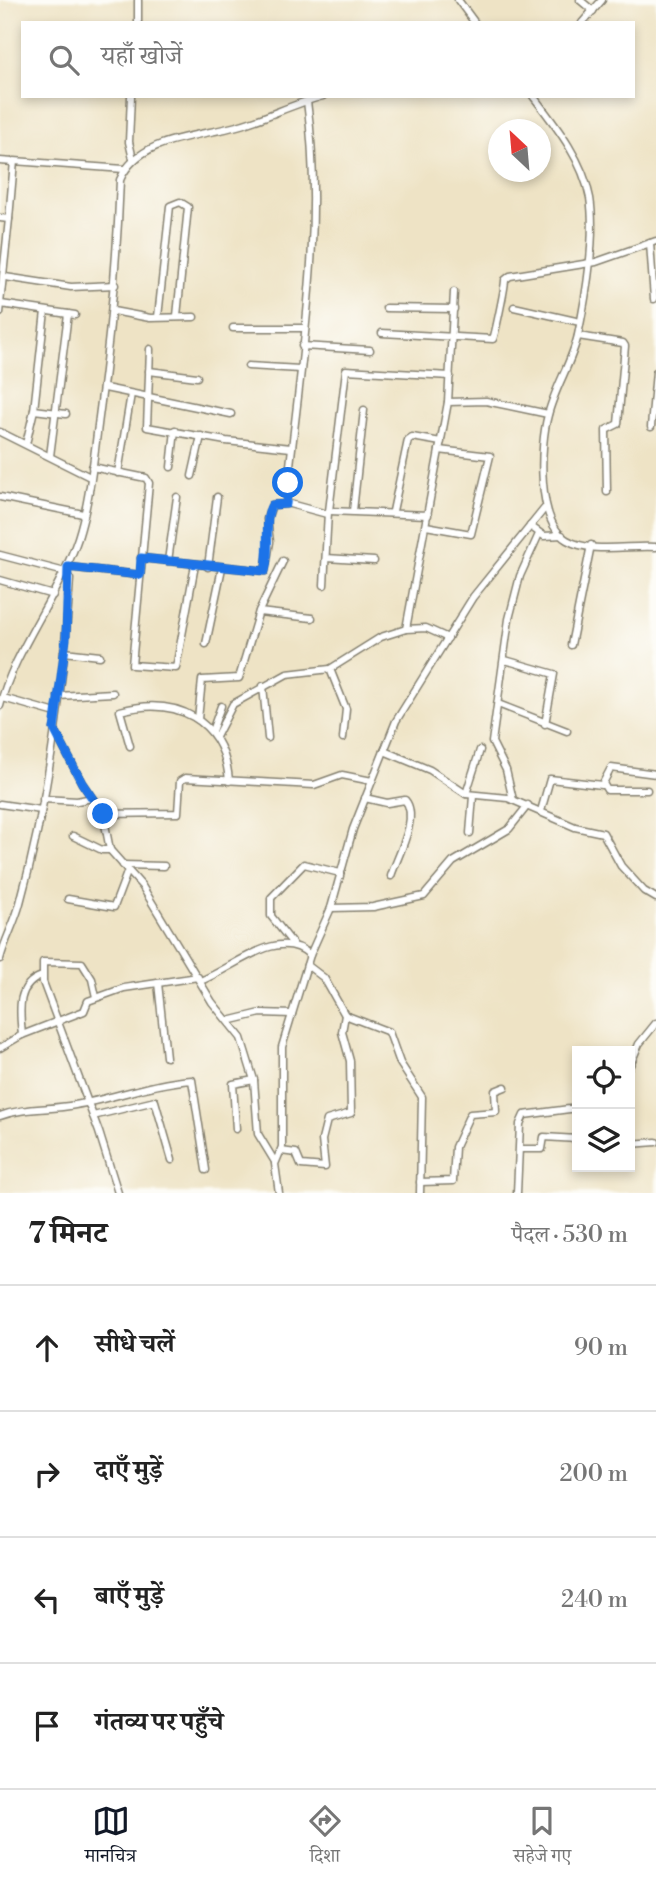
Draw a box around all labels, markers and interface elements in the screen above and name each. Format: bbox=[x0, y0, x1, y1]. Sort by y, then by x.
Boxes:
search box bbox=[21, 21, 635, 98]
text: यहाँ खोजें bbox=[101, 40, 182, 72]
icon: search bbox=[45, 41, 83, 79]
north arrow bbox=[488, 119, 551, 182]
route start bbox=[272, 467, 303, 498]
route end bbox=[87, 798, 118, 829]
map controls bbox=[572, 1046, 635, 1172]
button: locate bbox=[572, 1046, 635, 1109]
button: layers bbox=[572, 1109, 635, 1172]
text: 7 मिनट bbox=[28, 1215, 107, 1253]
text: पैदल · 530 m bbox=[512, 1221, 628, 1249]
text: सीधे चलें bbox=[95, 1328, 175, 1360]
icon: ahead bbox=[28, 1329, 66, 1367]
text: 90 m bbox=[574, 1334, 628, 1362]
text: दाएँ मुड़ें bbox=[95, 1454, 163, 1486]
icon: right bbox=[28, 1455, 66, 1493]
text: 200 m bbox=[560, 1460, 628, 1488]
text: बाएँ मुड़ें bbox=[95, 1580, 164, 1612]
icon: left bbox=[28, 1581, 66, 1619]
text: 240 m bbox=[561, 1586, 628, 1614]
text: गंतव्य पर पहुँचे bbox=[95, 1706, 224, 1738]
icon: arrive bbox=[28, 1707, 66, 1745]
tab: मानचित्र bbox=[85, 1802, 136, 1874]
tab: दिशा bbox=[306, 1802, 344, 1874]
tab: सहेजे गए bbox=[513, 1802, 571, 1874]

